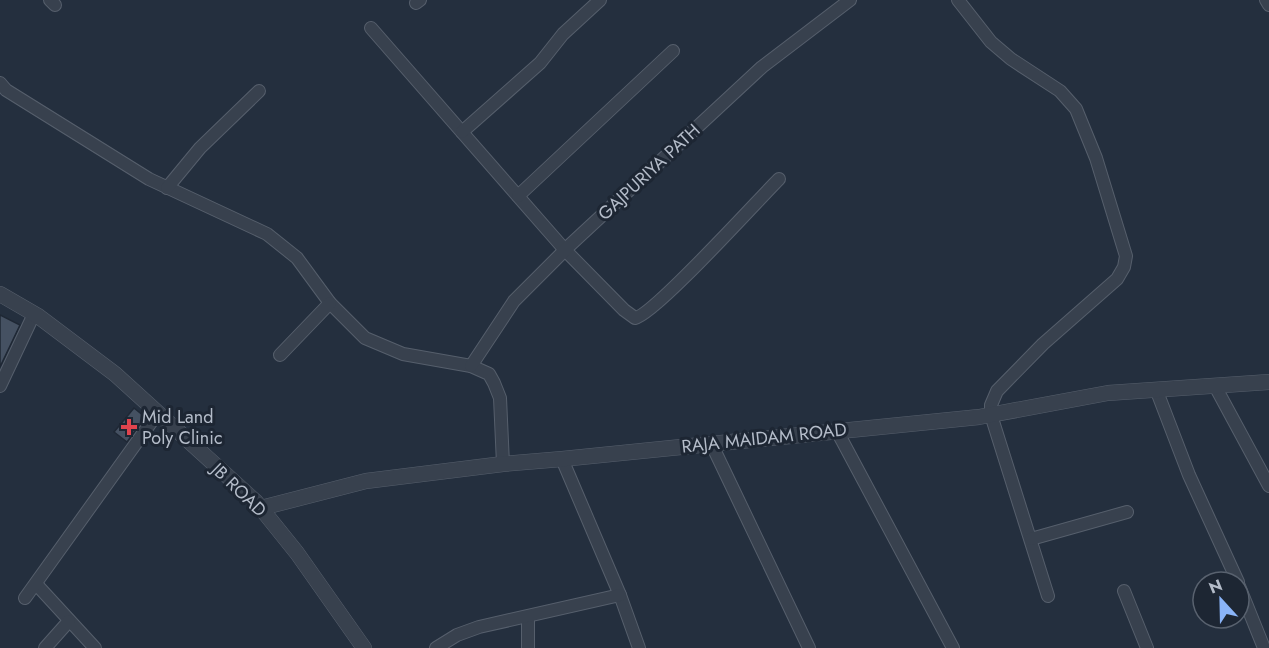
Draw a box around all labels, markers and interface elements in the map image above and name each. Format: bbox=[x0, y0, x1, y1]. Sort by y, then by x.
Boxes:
street label: GAJPURIYA PATH bbox=[592, 118, 706, 226]
place label: Mid Land Poly Clinic bbox=[142, 404, 223, 451]
street label: RAJA MAIDAM ROAD bbox=[680, 416, 848, 460]
marker: Mid Land Poly Clinic bbox=[120, 418, 138, 436]
street label: JB ROAD bbox=[204, 456, 272, 523]
north arrow bbox=[1191, 570, 1251, 630]
text: N bbox=[1205, 574, 1226, 600]

